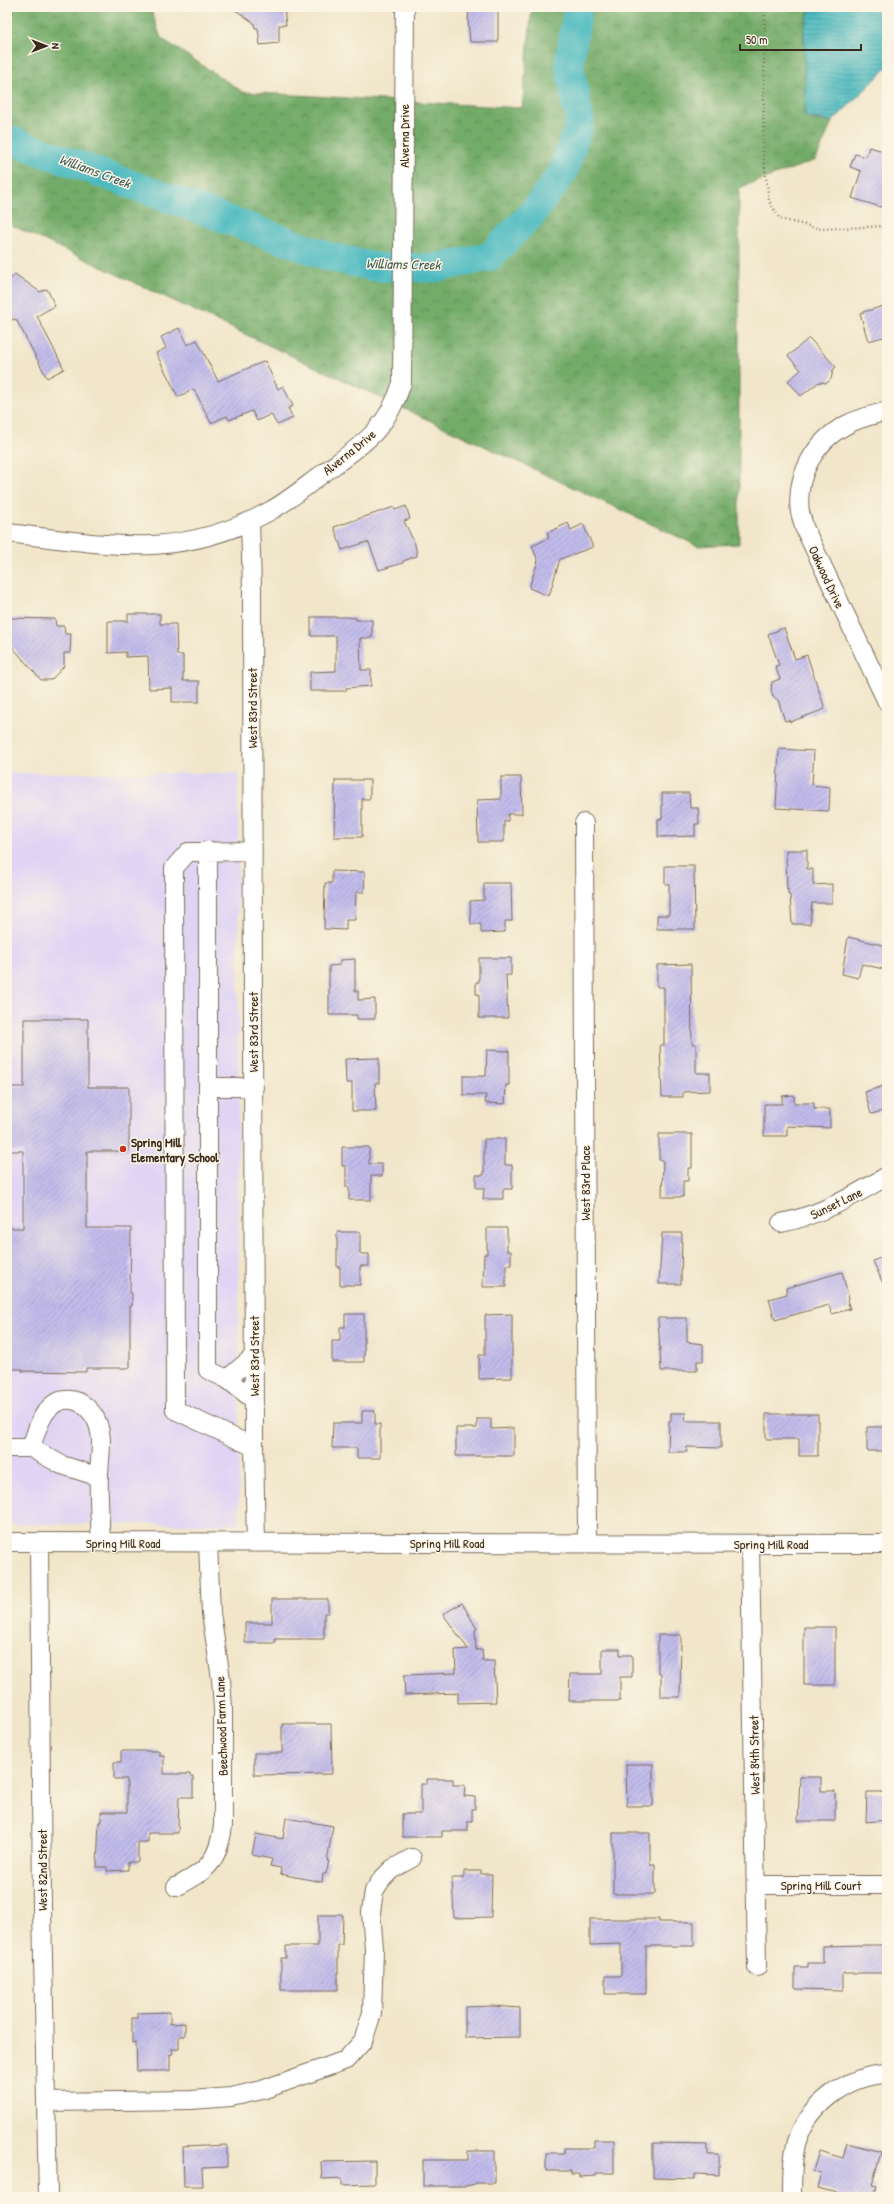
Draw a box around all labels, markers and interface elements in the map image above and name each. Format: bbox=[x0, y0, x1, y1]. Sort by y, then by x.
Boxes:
north arrow bbox=[26, 26, 66, 66]
scale bar bbox=[740, 26, 861, 52]
text: 50 m bbox=[746, 31, 767, 48]
text: N bbox=[49, 43, 63, 49]
street label: Alverna Drive bbox=[395, 104, 413, 168]
water label: Williams Creek bbox=[57, 149, 135, 193]
water label: Williams Creek bbox=[366, 253, 442, 274]
street label: Alverna Drive bbox=[319, 425, 379, 479]
street label: Oakwood Drive bbox=[805, 543, 849, 611]
street label: West 83rd Street bbox=[243, 667, 261, 748]
street label: West 83rd Street bbox=[244, 991, 262, 1072]
place label: Spring Mill Elementary School bbox=[131, 1133, 219, 1167]
marker: Spring Mill Elementary School bbox=[118, 1144, 128, 1154]
street label: West 83rd Place bbox=[576, 1145, 594, 1221]
street label: Sunset Lane bbox=[807, 1183, 865, 1223]
street label: West 83rd Street bbox=[245, 1315, 263, 1396]
street label: Spring Mill Road bbox=[86, 1534, 160, 1552]
street label: Spring Mill Road bbox=[410, 1534, 484, 1552]
street label: Spring Mill Road bbox=[734, 1535, 808, 1553]
street label: Beechwood Farm Lane bbox=[210, 1676, 232, 1776]
street label: West 84th Street bbox=[744, 1715, 764, 1795]
street label: West 82nd Street bbox=[33, 1829, 51, 1911]
street label: Spring Mill Court bbox=[781, 1876, 862, 1894]

